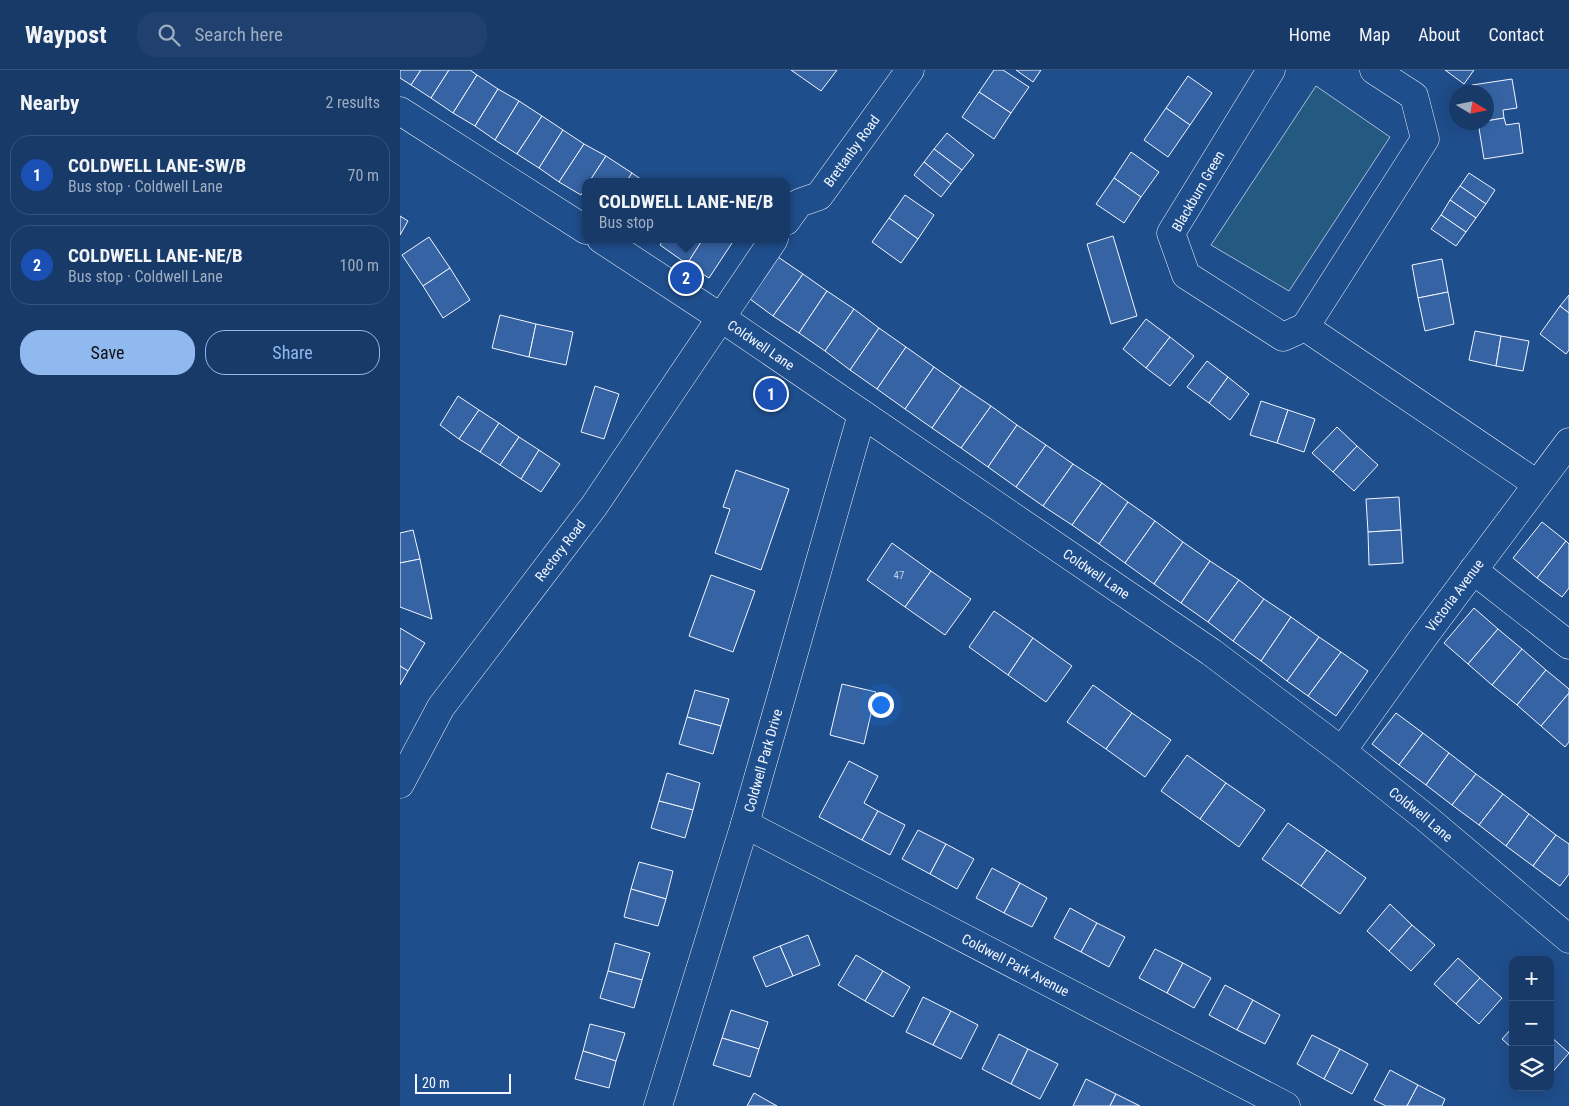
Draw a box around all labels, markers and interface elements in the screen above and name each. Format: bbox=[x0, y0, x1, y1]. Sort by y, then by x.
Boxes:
search box bbox=[137, 12, 487, 57]
text: Waypost bbox=[25, 21, 107, 49]
icon: search bbox=[155, 21, 183, 49]
text: Search here bbox=[195, 23, 283, 46]
text: Home bbox=[1289, 24, 1331, 45]
text: Map bbox=[1359, 24, 1390, 45]
text: About bbox=[1418, 24, 1460, 45]
text: Contact bbox=[1488, 24, 1544, 45]
north arrow bbox=[1449, 85, 1494, 130]
text: Nearby bbox=[20, 91, 79, 115]
text: 2 results bbox=[325, 93, 380, 112]
street label: Brettanby Road bbox=[820, 112, 883, 190]
street label: Blackburn Green bbox=[1168, 148, 1228, 234]
text: COLDWELL LANE-SW/B bbox=[68, 154, 246, 177]
text: 1 bbox=[33, 166, 41, 185]
text: 70 m bbox=[347, 166, 379, 185]
text: Bus stop · Coldwell Lane bbox=[68, 177, 223, 196]
popup bbox=[582, 178, 790, 243]
text: COLDWELL LANE-NE/B bbox=[599, 190, 773, 213]
text: Bus stop bbox=[599, 213, 654, 232]
text: COLDWELL LANE-NE/B bbox=[68, 244, 243, 267]
text: 2 bbox=[33, 256, 41, 275]
text: 100 m bbox=[340, 256, 379, 275]
pin: 2 bbox=[670, 259, 702, 297]
text: Bus stop · Coldwell Lane bbox=[68, 267, 223, 286]
street label: Coldwell Lane bbox=[725, 317, 798, 374]
button: Save bbox=[20, 330, 195, 375]
button: Share bbox=[205, 330, 380, 375]
pin: 1 bbox=[755, 375, 787, 413]
street label: Rectory Road bbox=[532, 517, 589, 584]
street label: Coldwell Lane bbox=[1060, 545, 1133, 602]
street label: Victoria Avenue bbox=[1422, 556, 1487, 635]
house number: 47 bbox=[894, 569, 904, 582]
your location bbox=[868, 692, 894, 718]
street label: Coldwell Park Drive bbox=[741, 707, 786, 814]
street label: Coldwell Lane bbox=[1386, 784, 1456, 845]
street label: Coldwell Park Avenue bbox=[959, 930, 1072, 1000]
map controls bbox=[1509, 956, 1554, 1091]
button: + bbox=[1509, 956, 1554, 1001]
button: − bbox=[1509, 1001, 1554, 1046]
button: layers bbox=[1509, 1046, 1554, 1091]
scale bar bbox=[415, 1071, 511, 1094]
text: 20 m bbox=[422, 1075, 450, 1091]

